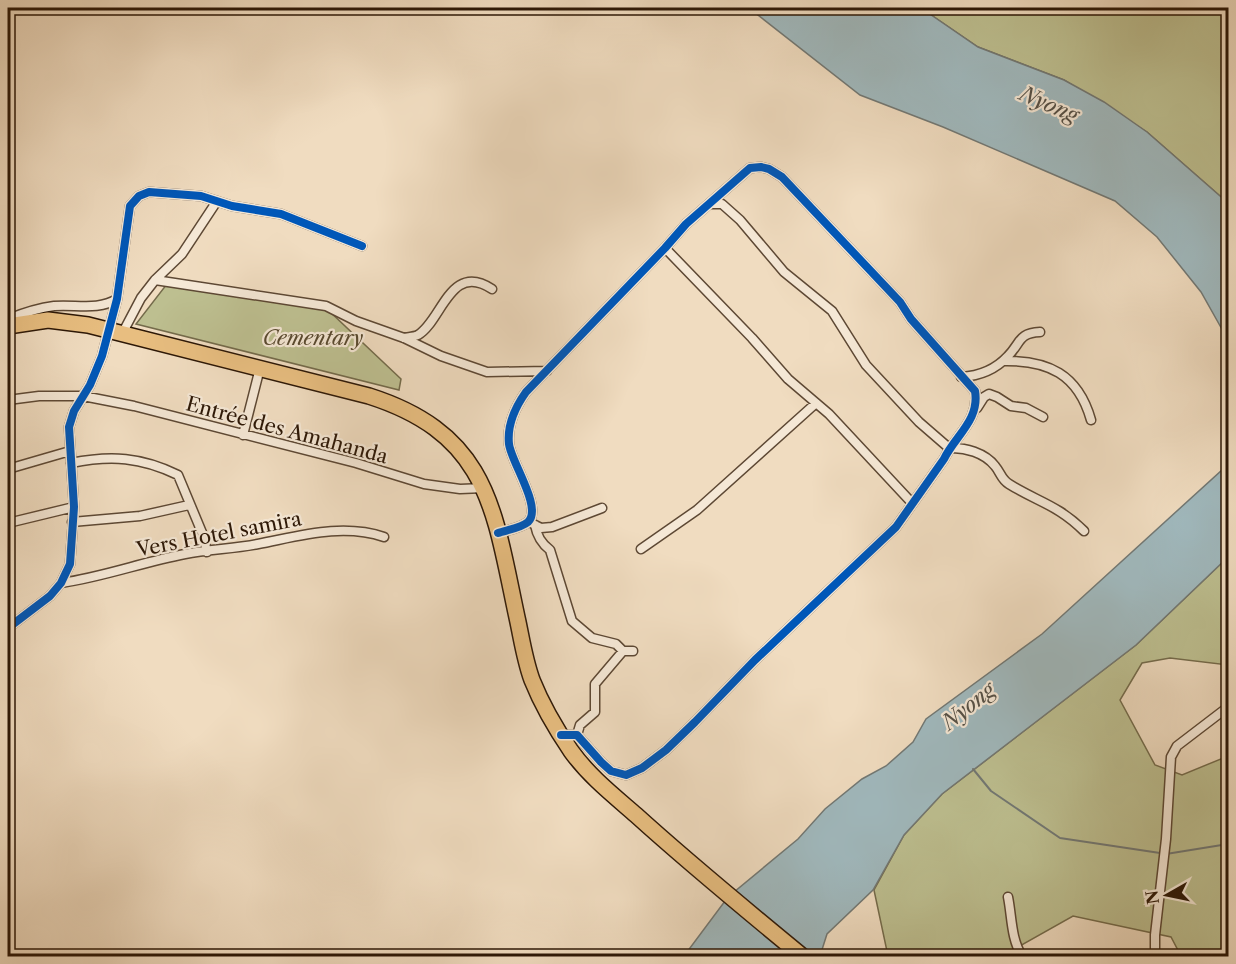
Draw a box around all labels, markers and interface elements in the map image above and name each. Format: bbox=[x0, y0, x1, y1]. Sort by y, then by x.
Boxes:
water label: Nyong bbox=[1014, 80, 1084, 128]
park label: Cementary bbox=[263, 326, 363, 350]
street label: Entrée des Amahanda bbox=[183, 391, 391, 469]
street label: Vers Hotel samira bbox=[133, 506, 304, 562]
water label: Nyong bbox=[935, 676, 1002, 736]
north arrow bbox=[1137, 865, 1197, 925]
text: N bbox=[1141, 889, 1163, 906]

